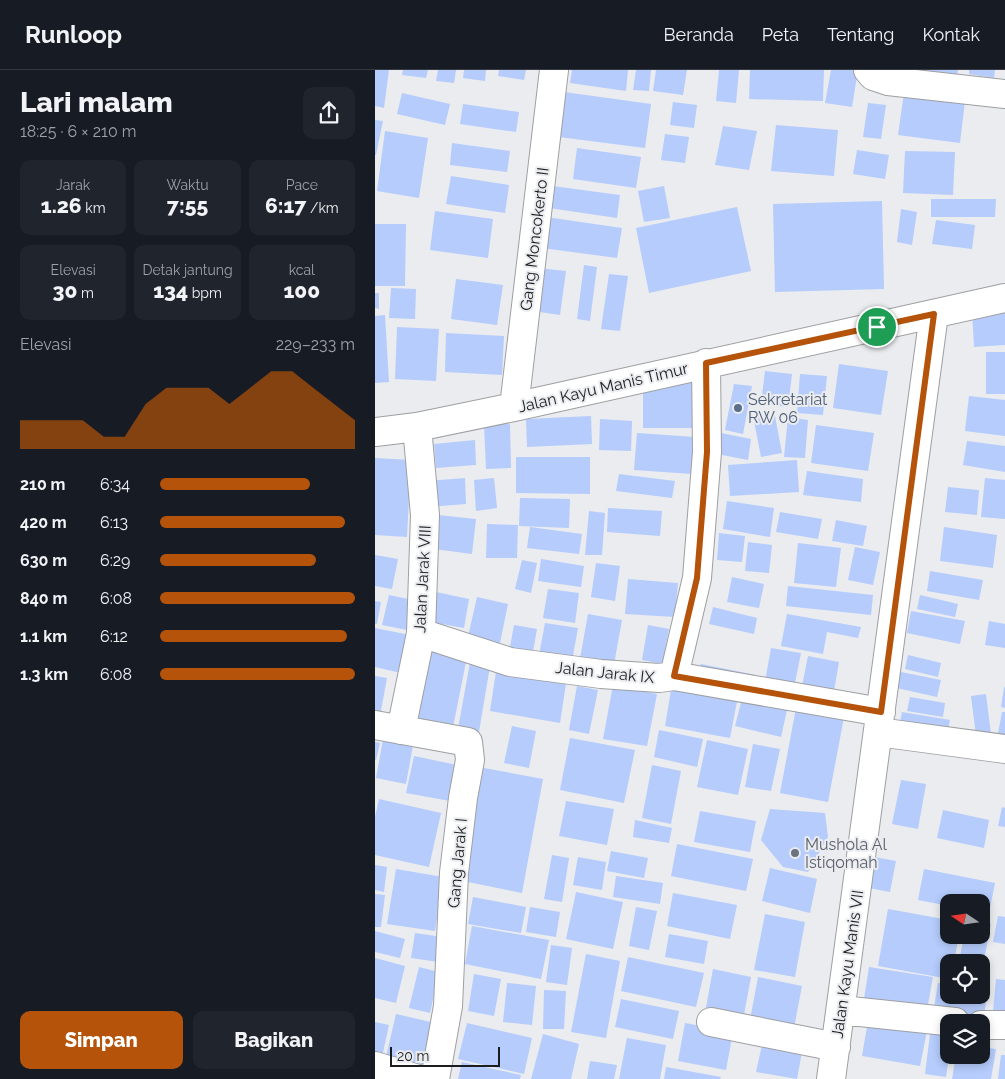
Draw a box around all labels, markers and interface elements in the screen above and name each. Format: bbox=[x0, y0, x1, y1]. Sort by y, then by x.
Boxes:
text: Runloop bbox=[25, 20, 122, 49]
text: Beranda bbox=[664, 24, 734, 45]
text: Peta bbox=[762, 24, 799, 45]
text: Tentang bbox=[827, 24, 894, 45]
text: Kontak bbox=[922, 24, 980, 45]
text: Lari malam bbox=[20, 86, 173, 119]
button: share bbox=[303, 87, 355, 139]
text: 18:25 · 6 × 210 m bbox=[20, 122, 136, 141]
street label: Gang Moncokerto II bbox=[516, 166, 553, 312]
text: Jarak bbox=[56, 177, 90, 193]
text: Waktu bbox=[167, 177, 208, 193]
text: Pace bbox=[286, 177, 318, 193]
text: 1.26 bbox=[41, 193, 82, 218]
text: 7:55 bbox=[167, 193, 208, 218]
text: 6:17 bbox=[265, 193, 306, 218]
text: km bbox=[82, 200, 106, 216]
text: /km bbox=[306, 200, 339, 216]
text: Elevasi bbox=[51, 262, 96, 278]
text: Detak jantung bbox=[142, 262, 233, 278]
text: kcal bbox=[289, 262, 315, 278]
text: 30 bbox=[53, 278, 77, 303]
text: 134 bbox=[153, 278, 188, 303]
text: 100 bbox=[283, 278, 320, 303]
text: m bbox=[77, 285, 94, 301]
text: bpm bbox=[188, 285, 222, 301]
pin bbox=[856, 306, 898, 348]
icon: arrive bbox=[863, 313, 891, 341]
text: Elevasi bbox=[20, 335, 72, 354]
text: 229–233 m bbox=[276, 335, 355, 354]
street label: Jalan Kayu Manis Timur bbox=[516, 359, 690, 416]
place label: Sekretariat RW 06 bbox=[748, 390, 828, 427]
marker: Sekretariat RW 06 bbox=[732, 402, 744, 414]
text: 210 m bbox=[20, 475, 66, 494]
text: 6:34 bbox=[100, 475, 130, 494]
text: 420 m bbox=[20, 513, 67, 532]
text: 6:13 bbox=[100, 513, 128, 532]
street label: Jalan Jarak VIII bbox=[410, 525, 435, 633]
text: 630 m bbox=[20, 551, 67, 570]
text: 6:29 bbox=[100, 551, 130, 570]
text: 840 m bbox=[20, 589, 67, 608]
text: 6:08 bbox=[100, 589, 132, 608]
text: 1.1 km bbox=[20, 627, 67, 646]
text: 6:12 bbox=[100, 627, 128, 646]
street label: Jalan Jarak IX bbox=[554, 658, 656, 687]
text: 1.3 km bbox=[20, 665, 68, 684]
text: 6:08 bbox=[100, 665, 132, 684]
street label: Gang Jarak I bbox=[444, 817, 471, 909]
place label: Mushola Al Istiqomah bbox=[805, 835, 888, 872]
marker: Mushola Al Istiqomah bbox=[789, 847, 801, 859]
street label: Jalan Kayu Manis VII bbox=[828, 889, 867, 1039]
north arrow bbox=[940, 894, 990, 944]
map controls bbox=[940, 894, 990, 1064]
button: locate bbox=[940, 954, 990, 1004]
button: Simpan bbox=[20, 1011, 183, 1069]
button: Bagikan bbox=[193, 1011, 355, 1069]
button: layers bbox=[940, 1014, 990, 1064]
scale bar bbox=[390, 1044, 500, 1067]
text: 20 m bbox=[397, 1048, 429, 1064]

